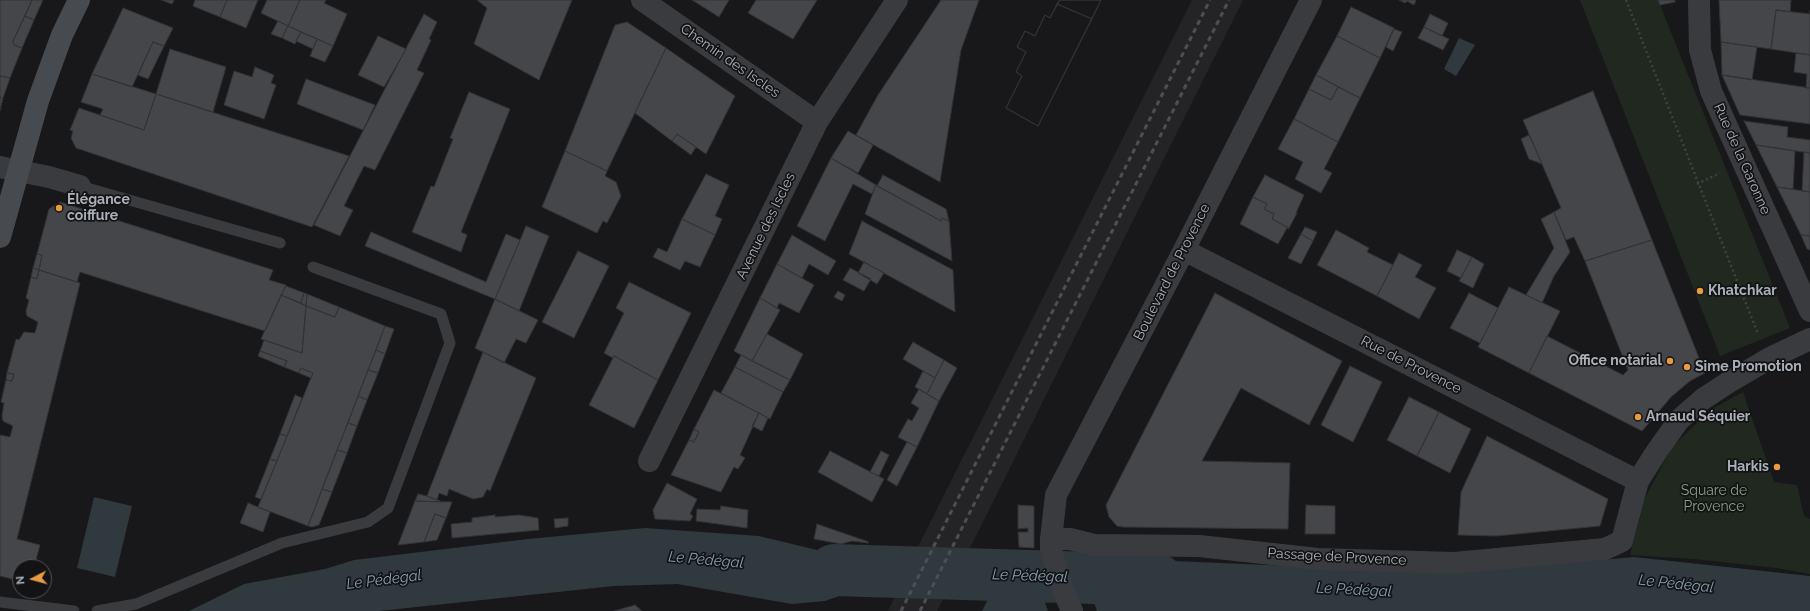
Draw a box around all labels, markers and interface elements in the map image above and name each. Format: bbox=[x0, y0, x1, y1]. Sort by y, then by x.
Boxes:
street label: Chemin des Iscles bbox=[677, 20, 783, 102]
street label: Rue de la Garonne bbox=[1710, 101, 1774, 217]
street label: Avenue des Iscles bbox=[733, 170, 799, 282]
place label: Élégance coiffure bbox=[67, 192, 130, 224]
street label: Boulevard de Provence bbox=[1130, 201, 1214, 343]
marker: Élégance coiffure bbox=[54, 203, 64, 213]
place label: Khatchkar bbox=[1708, 283, 1777, 299]
marker: Khatchkar bbox=[1695, 286, 1705, 296]
street label: Rue de Provence bbox=[1358, 332, 1464, 398]
place label: Office notarial bbox=[1569, 353, 1662, 369]
marker: Office notarial bbox=[1665, 356, 1675, 366]
place label: Sime Promotion bbox=[1695, 359, 1802, 375]
marker: Sime Promotion bbox=[1682, 362, 1692, 372]
place label: Arnaud Séquier bbox=[1646, 409, 1750, 425]
marker: Arnaud Séquier bbox=[1633, 412, 1643, 422]
place label: Harkis bbox=[1727, 459, 1769, 475]
marker: Harkis bbox=[1772, 462, 1782, 472]
park label: Square de Provence bbox=[1681, 483, 1747, 516]
street label: Passage de Provence bbox=[1267, 545, 1407, 569]
water label: Le Pédégal bbox=[668, 548, 744, 572]
north arrow bbox=[12, 559, 52, 599]
water label: Le Pédégal bbox=[345, 566, 423, 594]
water label: Le Pédégal bbox=[992, 566, 1068, 586]
water label: Le Pédégal bbox=[1638, 571, 1714, 597]
text: N bbox=[14, 575, 27, 585]
water label: Le Pédégal bbox=[1316, 579, 1392, 601]

